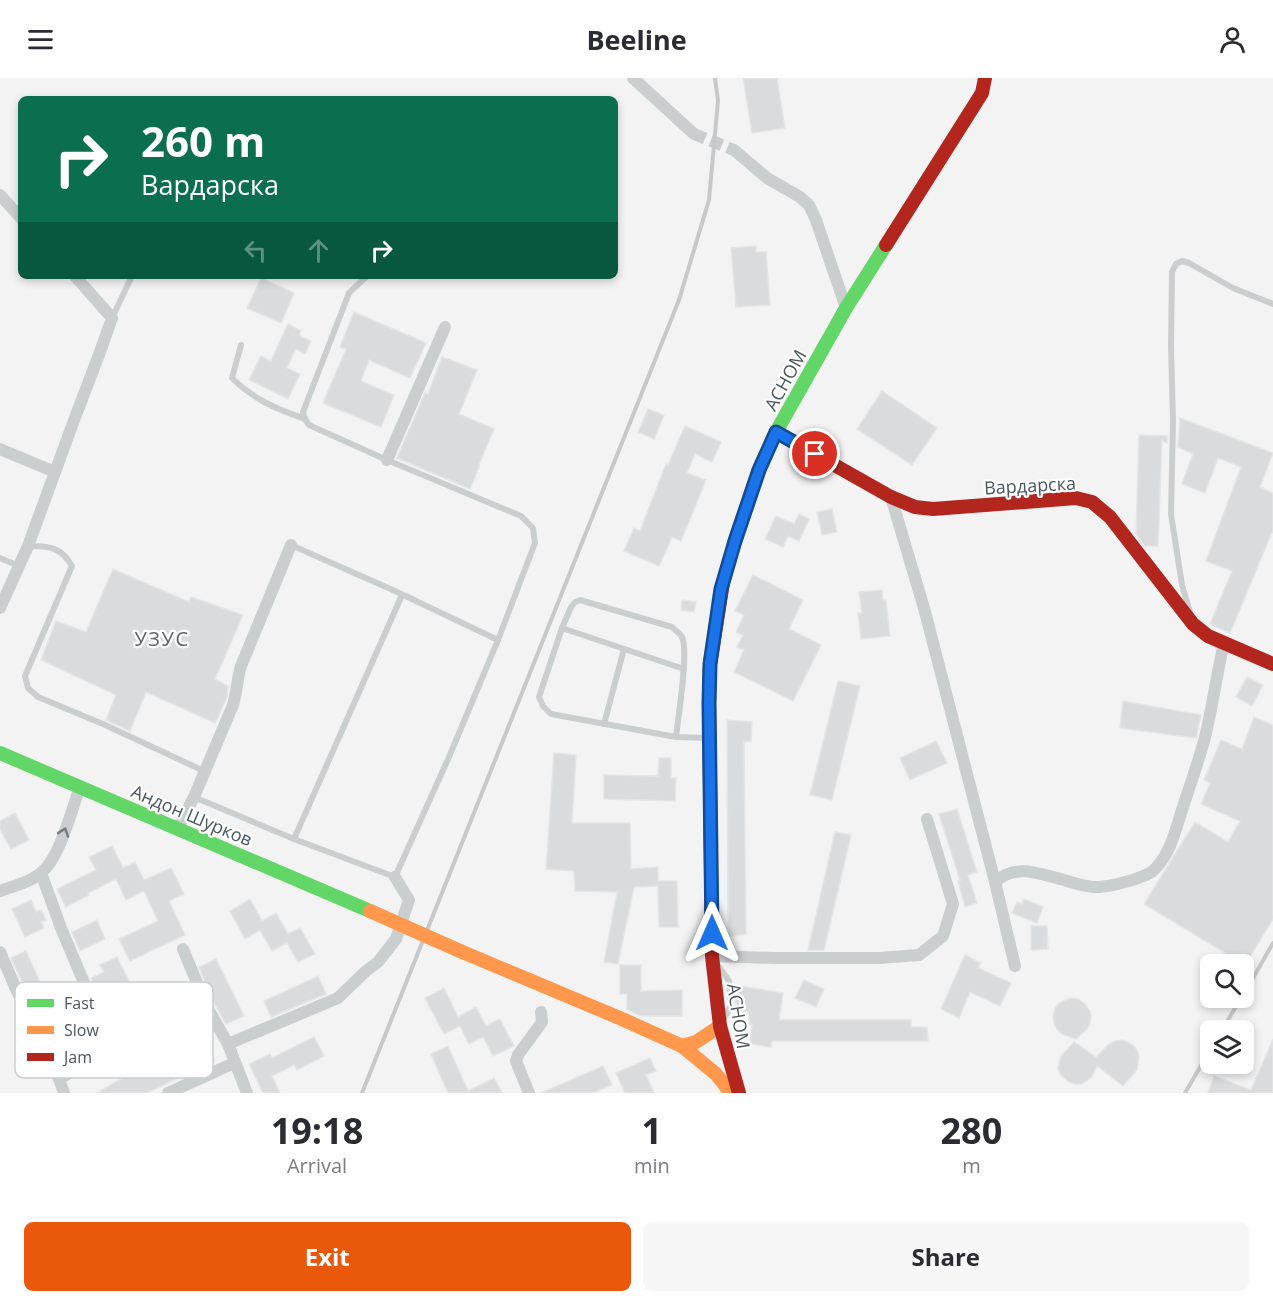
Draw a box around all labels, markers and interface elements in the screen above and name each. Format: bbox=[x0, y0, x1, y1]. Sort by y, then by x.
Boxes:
text: Beeline bbox=[586, 21, 687, 58]
icon: menu bbox=[24, 23, 57, 56]
icon: person bbox=[1216, 23, 1249, 56]
text: 260 m bbox=[141, 112, 265, 169]
icon: right bbox=[42, 120, 120, 198]
text: Вардарска bbox=[141, 166, 279, 203]
icon: left bbox=[239, 234, 272, 267]
icon: ahead bbox=[302, 234, 335, 267]
icon: right bbox=[365, 234, 398, 267]
street label: АСНОМ bbox=[758, 345, 812, 415]
pin bbox=[789, 428, 840, 479]
icon: arrive bbox=[798, 437, 831, 470]
street label: Вардарска bbox=[983, 471, 1077, 499]
district label: УЗУС bbox=[135, 625, 189, 652]
street label: Андон Шурков bbox=[128, 779, 256, 851]
one-way arrow bbox=[57, 827, 69, 838]
position arrow bbox=[680, 901, 744, 965]
map controls bbox=[1200, 954, 1254, 1074]
button: search bbox=[1200, 954, 1254, 1008]
street label: АСНОМ bbox=[722, 981, 756, 1051]
legend bbox=[15, 982, 213, 1078]
text: Fast bbox=[64, 992, 95, 1014]
text: Slow bbox=[64, 1019, 99, 1041]
button: layers bbox=[1200, 1020, 1254, 1074]
text: Jam bbox=[62, 1046, 92, 1068]
text: 19:18 bbox=[271, 1106, 363, 1155]
text: 1 bbox=[642, 1106, 662, 1155]
text: 280 bbox=[941, 1106, 1002, 1155]
text: Arrival bbox=[287, 1152, 347, 1179]
text: min bbox=[634, 1152, 670, 1179]
text: m bbox=[962, 1152, 981, 1179]
button: Exit bbox=[24, 1222, 631, 1291]
button: Share bbox=[643, 1222, 1249, 1291]

